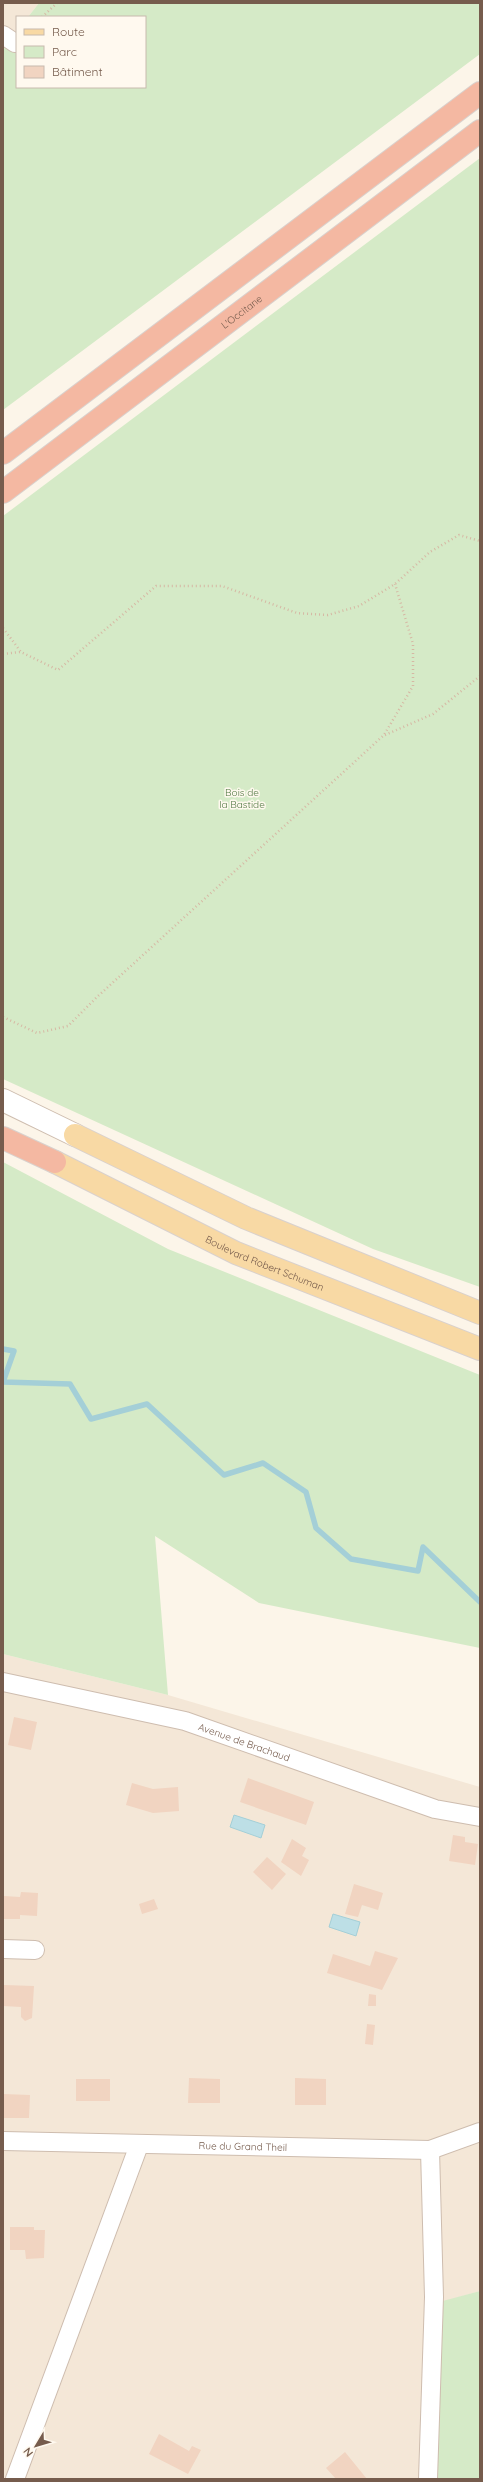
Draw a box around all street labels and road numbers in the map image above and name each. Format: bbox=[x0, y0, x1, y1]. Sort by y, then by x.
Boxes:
street label: L'Occitane bbox=[218, 292, 265, 331]
street label: Boulevard Robert Schuman bbox=[203, 1232, 326, 1294]
street label: Avenue de Brachaud bbox=[197, 1720, 292, 1764]
street label: Rue du Grand Theil bbox=[199, 2139, 287, 2153]

